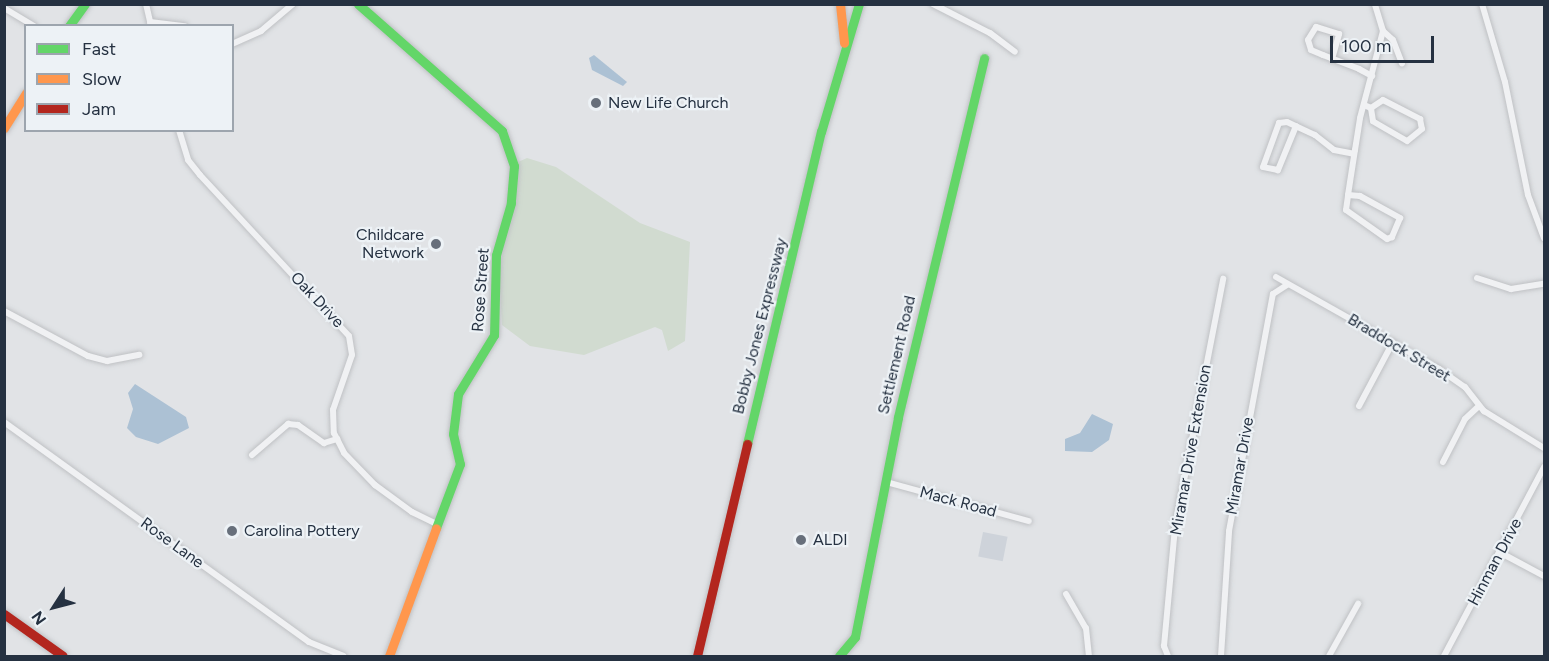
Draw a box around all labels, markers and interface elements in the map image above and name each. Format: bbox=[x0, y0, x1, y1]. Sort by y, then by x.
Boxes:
legend bbox=[24, 24, 234, 132]
scale bar bbox=[1333, 24, 1436, 62]
text: 100 m bbox=[1341, 35, 1391, 57]
text: Fast bbox=[82, 38, 116, 60]
text: Slow bbox=[82, 68, 121, 90]
place label: New Life Church bbox=[608, 93, 728, 113]
marker: New Life Church bbox=[589, 96, 603, 110]
text: Jam bbox=[82, 98, 116, 120]
place label: Childcare Network bbox=[356, 225, 424, 263]
street label: Bobby Jones Expressway bbox=[729, 236, 791, 416]
marker: Childcare Network bbox=[429, 237, 443, 251]
street label: Rose Street bbox=[468, 247, 494, 333]
street label: Oak Drive bbox=[286, 268, 348, 332]
street label: Settlement Road bbox=[874, 294, 920, 416]
street label: Braddock Street bbox=[1344, 310, 1454, 386]
street label: Miramar Drive Extension bbox=[1167, 363, 1215, 537]
street label: Miramar Drive bbox=[1222, 416, 1258, 516]
street label: Mack Road bbox=[917, 483, 999, 521]
street label: Rose Lane bbox=[137, 514, 207, 572]
street label: Hinman Drive bbox=[1464, 515, 1526, 609]
place label: Carolina Pottery bbox=[244, 521, 360, 541]
marker: Carolina Pottery bbox=[225, 524, 239, 538]
place label: ALDI bbox=[813, 530, 847, 550]
marker: ALDI bbox=[794, 533, 808, 547]
north arrow bbox=[24, 577, 84, 637]
text: N bbox=[28, 607, 50, 628]

